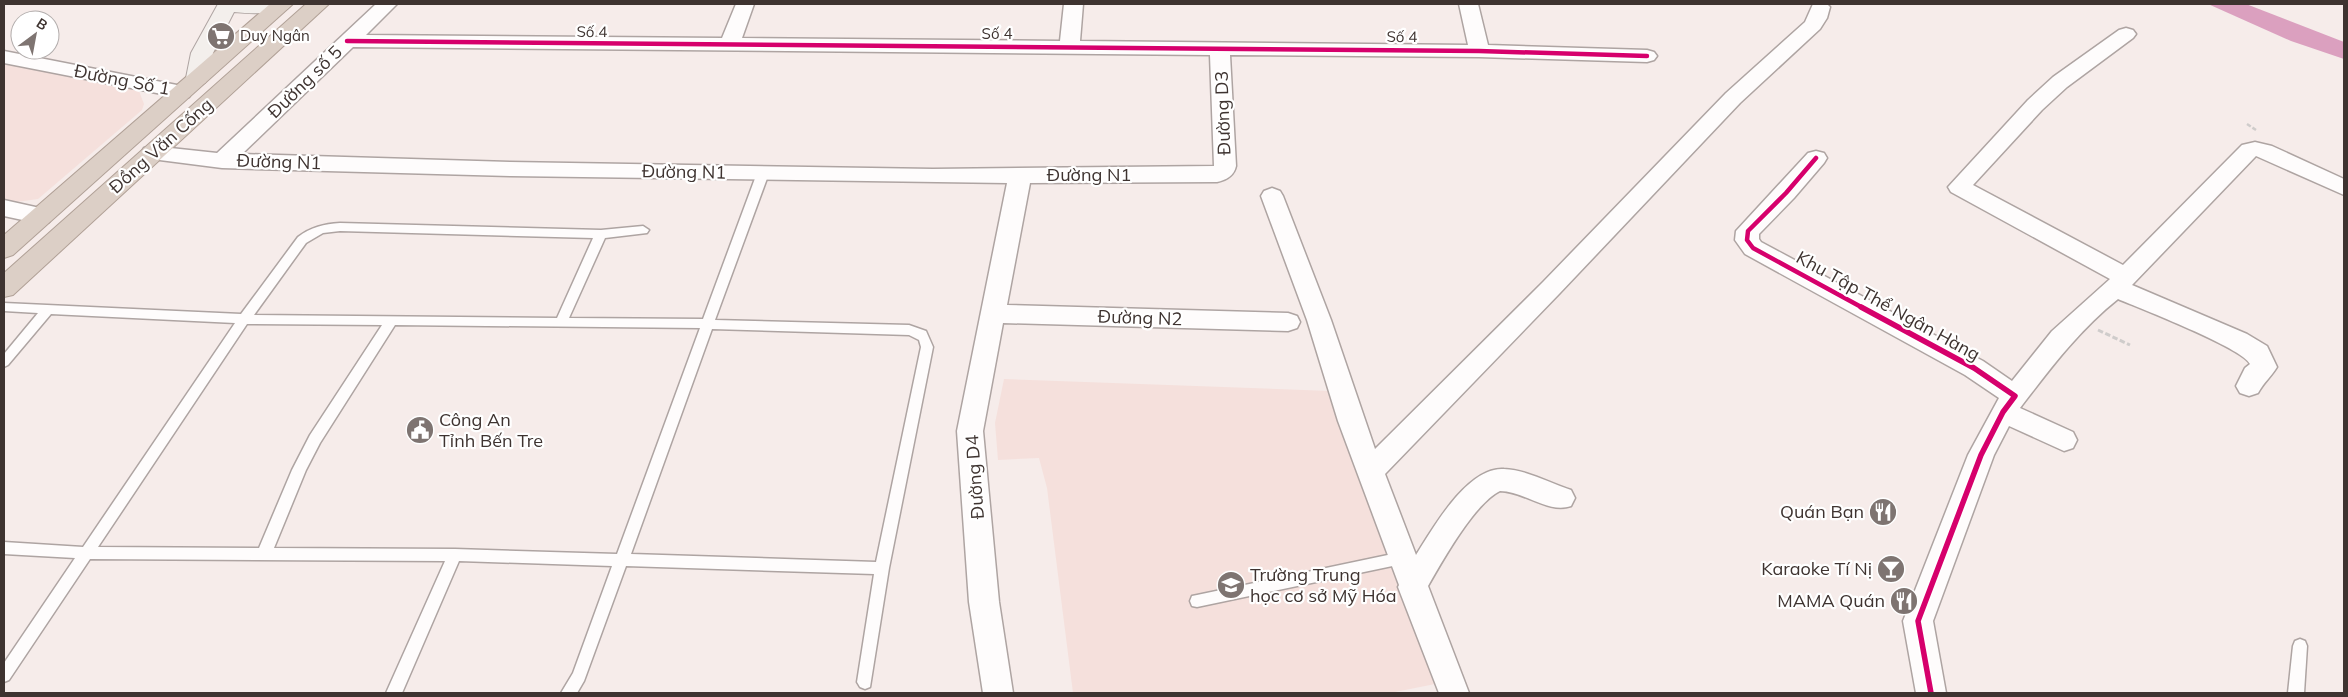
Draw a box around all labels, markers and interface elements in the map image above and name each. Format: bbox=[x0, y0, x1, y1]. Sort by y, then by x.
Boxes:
north arrow bbox=[10, 10, 60, 60]
text: B bbox=[33, 14, 51, 34]
supermarket icon: Duy Ngân bbox=[206, 21, 236, 51]
street label: Số 4 bbox=[576, 22, 608, 41]
street label: Số 4 bbox=[982, 24, 1012, 43]
place label: Duy Ngân bbox=[240, 26, 310, 45]
street label: Số 4 bbox=[1386, 27, 1418, 46]
street label: Đường số 5 bbox=[263, 40, 347, 123]
street label: Đường Số 1 bbox=[72, 59, 172, 100]
street label: Đường D3 bbox=[1210, 70, 1235, 156]
street label: Đồng Văn Cống bbox=[104, 93, 217, 198]
street label: Đường N1 bbox=[236, 149, 322, 174]
street label: Đường N1 bbox=[642, 159, 726, 184]
street label: Đường N1 bbox=[1047, 163, 1131, 186]
street label: Khu Tập Thể Ngân Hàng bbox=[1792, 245, 1984, 366]
street label: Đường N2 bbox=[1097, 305, 1183, 330]
place label: Công An Tỉnh Bến Tre bbox=[439, 408, 543, 452]
public building icon: Công An Tỉnh Bến Tre bbox=[405, 415, 435, 445]
street label: Đường D4 bbox=[960, 434, 989, 520]
restaurant icon: Quán Bạn bbox=[1868, 497, 1898, 527]
place label: Quán Bạn bbox=[1780, 500, 1864, 523]
bar icon: Karaoke Tí Nị bbox=[1876, 554, 1906, 584]
place label: Karaoke Tí Nị bbox=[1761, 557, 1872, 580]
place label: Trường Trung học cơ sở Mỹ Hóa bbox=[1250, 563, 1397, 607]
school or university icon: Trường Trung học cơ sở Mỹ Hóa bbox=[1216, 570, 1246, 600]
restaurant icon: MAMA Quán bbox=[1889, 586, 1919, 616]
place label: MAMA Quán bbox=[1777, 589, 1885, 612]

